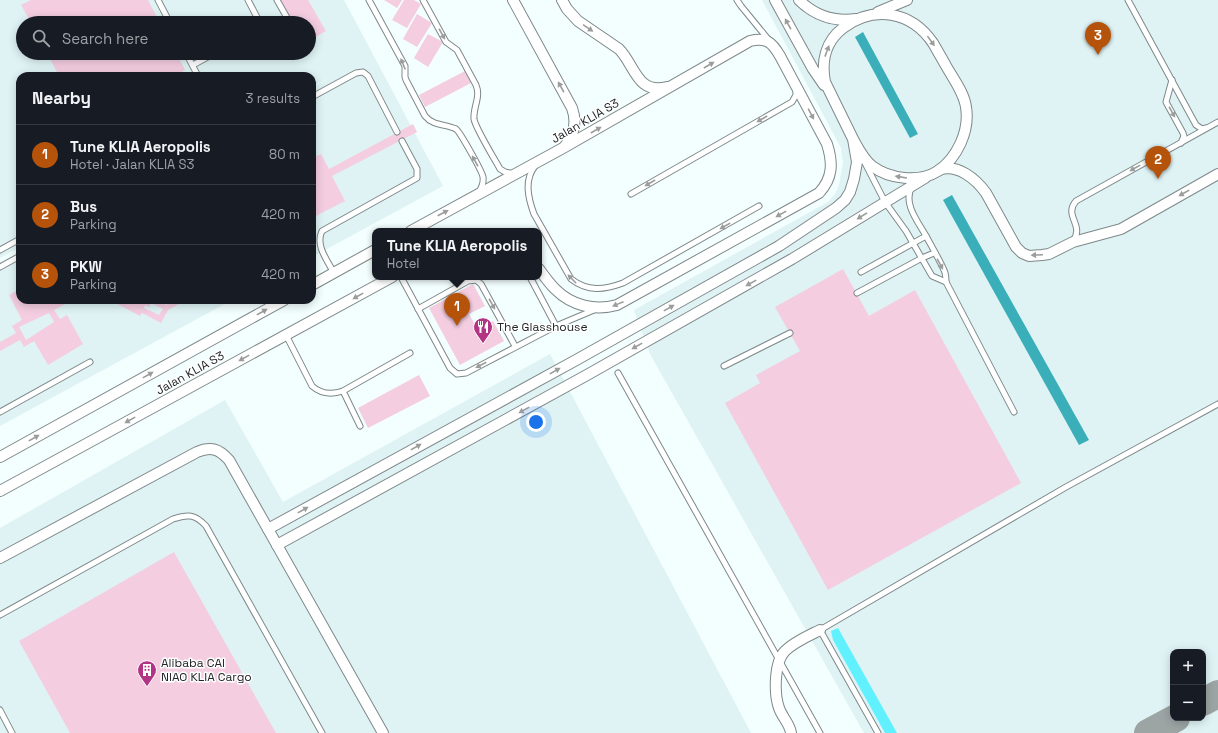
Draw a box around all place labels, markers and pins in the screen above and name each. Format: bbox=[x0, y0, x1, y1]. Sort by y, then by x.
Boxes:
pin: 3 bbox=[1085, 22, 1111, 55]
pin: 2 bbox=[1145, 146, 1171, 179]
pin: 1 bbox=[444, 293, 470, 326]
restaurant icon: The Glasshouse bbox=[472, 316, 494, 344]
place label: The Glasshouse bbox=[497, 319, 588, 335]
place label: Alibaba CAI NIAO KLIA Cargo bbox=[161, 655, 252, 685]
building icon: Alibaba CAI NIAO KLIA Cargo bbox=[136, 659, 158, 687]

